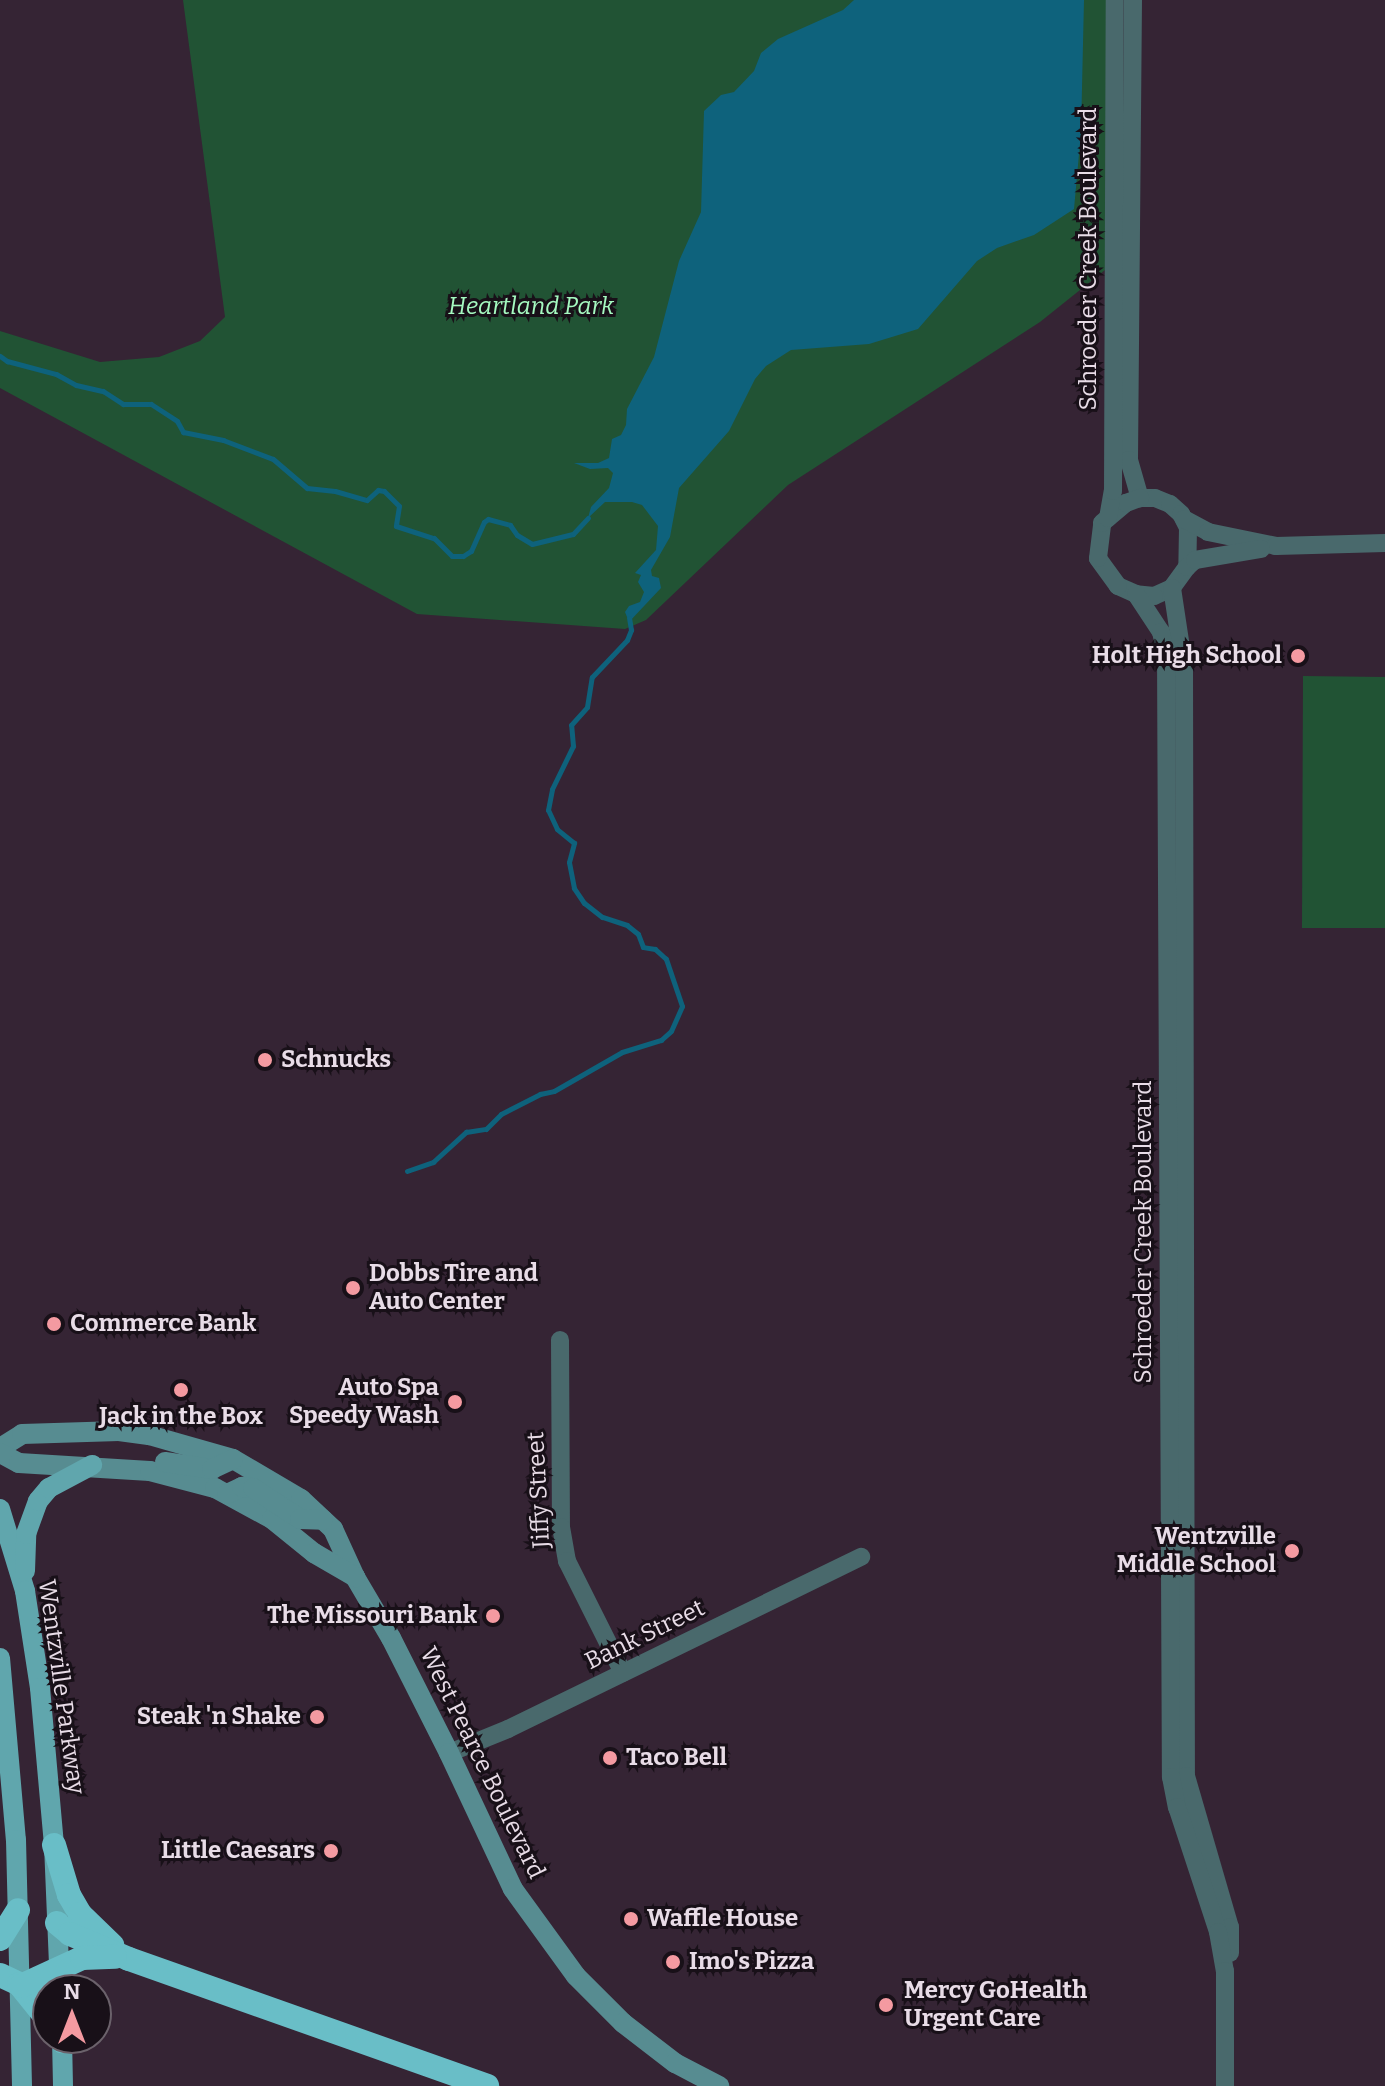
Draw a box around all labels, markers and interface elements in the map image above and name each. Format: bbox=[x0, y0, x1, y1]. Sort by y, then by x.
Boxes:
street label: Schroeder Creek Boulevard bbox=[1075, 107, 1103, 411]
park label: Heartland Park bbox=[448, 293, 614, 321]
place label: Holt High School bbox=[1092, 642, 1282, 670]
marker: Holt High School bbox=[1289, 647, 1307, 665]
place label: Schnucks bbox=[281, 1046, 391, 1074]
marker: Schnucks bbox=[256, 1051, 274, 1069]
street label: Schroeder Creek Boulevard bbox=[1130, 1080, 1158, 1384]
place label: Dobbs Tire and Auto Center bbox=[369, 1260, 538, 1316]
marker: Dobbs Tire and Auto Center bbox=[344, 1279, 362, 1297]
place label: Commerce Bank bbox=[70, 1310, 256, 1338]
marker: Commerce Bank bbox=[45, 1315, 63, 1333]
place label: Auto Spa Speedy Wash bbox=[289, 1374, 439, 1430]
marker: Jack in the Box bbox=[172, 1381, 190, 1399]
marker: Auto Spa Speedy Wash bbox=[446, 1393, 464, 1411]
place label: Jack in the Box bbox=[99, 1403, 263, 1431]
street label: Jiffy Street bbox=[522, 1431, 556, 1549]
place label: Wentzville Middle School bbox=[1117, 1523, 1276, 1579]
marker: Wentzville Middle School bbox=[1283, 1542, 1301, 1560]
street label: Wentzville Parkway bbox=[32, 1578, 90, 1796]
street label: Bank Street bbox=[581, 1594, 709, 1676]
place label: The Missouri Bank bbox=[267, 1602, 477, 1630]
marker: The Missouri Bank bbox=[484, 1607, 502, 1625]
street label: West Pearce Boulevard bbox=[413, 1643, 551, 1883]
place label: Steak 'n Shake bbox=[137, 1703, 301, 1731]
marker: Steak 'n Shake bbox=[308, 1708, 326, 1726]
place label: Taco Bell bbox=[626, 1744, 727, 1772]
marker: Taco Bell bbox=[601, 1749, 619, 1767]
place label: Little Caesars bbox=[161, 1837, 315, 1865]
marker: Little Caesars bbox=[322, 1842, 340, 1860]
place label: Waffle House bbox=[647, 1905, 798, 1933]
marker: Waffle House bbox=[622, 1910, 640, 1928]
place label: Imo's Pizza bbox=[689, 1948, 814, 1976]
marker: Imo's Pizza bbox=[664, 1953, 682, 1971]
north arrow bbox=[32, 1974, 112, 2054]
place label: Mercy GoHealth Urgent Care bbox=[904, 1977, 1087, 2033]
text: N bbox=[64, 1978, 80, 2005]
marker: Mercy GoHealth Urgent Care bbox=[875, 1994, 897, 2016]

